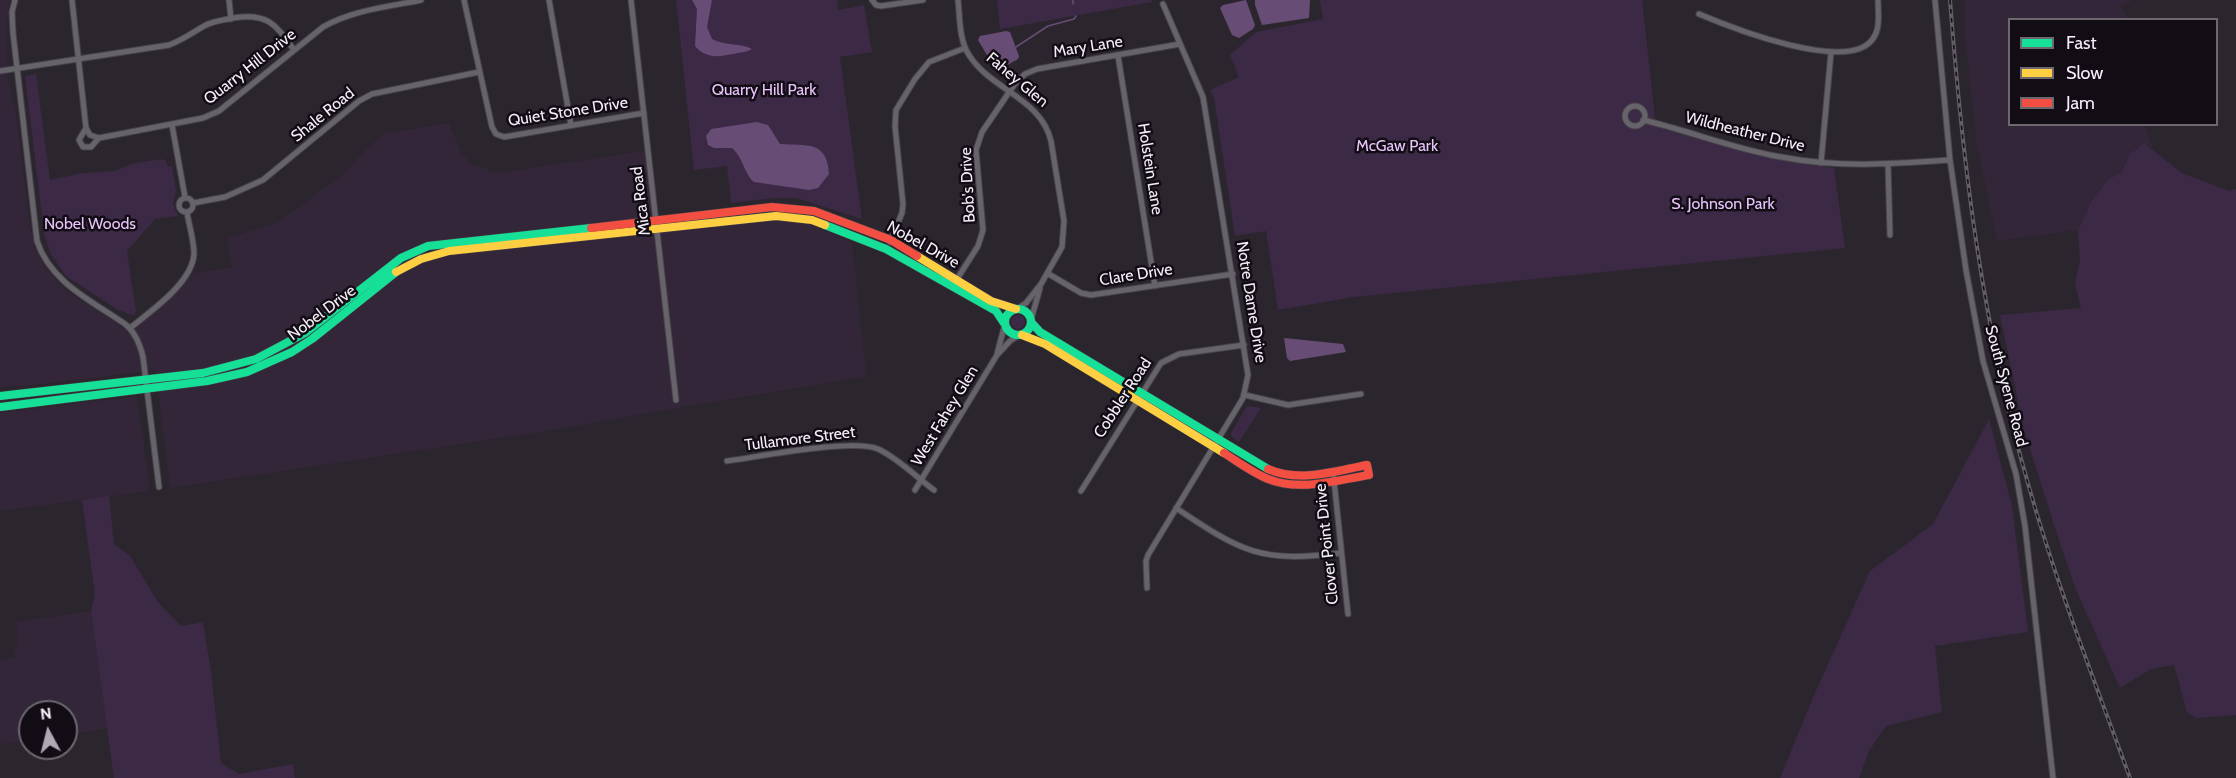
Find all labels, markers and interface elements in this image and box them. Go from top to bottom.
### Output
legend [2008,18,2218,126]
street label: Quarry Hill Drive [200,25,300,109]
street label: Mary Lane [1052,32,1124,62]
text: Fast [2066,32,2097,54]
street label: Fahey Glen [982,49,1052,111]
text: Slow [2066,62,2103,84]
park label: Quarry Hill Park [712,80,816,100]
street label: Shale Road [288,84,358,146]
text: Jam [2066,92,2095,114]
street label: Quiet Stone Drive [507,93,629,131]
street label: Wildheather Drive [1683,108,1807,156]
street label: Holstein Lane [1133,122,1167,216]
park label: McGaw Park [1356,136,1438,156]
street label: Bob's Drive [956,147,980,223]
street label: Mica Road [627,165,655,237]
park label: S. Johnson Park [1671,194,1775,214]
park label: Nobel Woods [44,214,136,234]
street label: Nobel Drive [883,217,963,273]
street label: Notre Dame Drive [1232,240,1270,364]
street label: Clare Drive [1098,260,1174,290]
street label: Nobel Drive [284,281,360,345]
street label: South Syene Road [1981,323,2031,449]
street label: Cobbler Road [1090,354,1156,442]
street label: West Fahey Glen [908,362,982,470]
street label: Tullamore Street [744,423,856,455]
street label: Clover Point Drive [1311,483,1343,605]
north arrow [18,700,78,760]
text: N [39,704,53,724]

